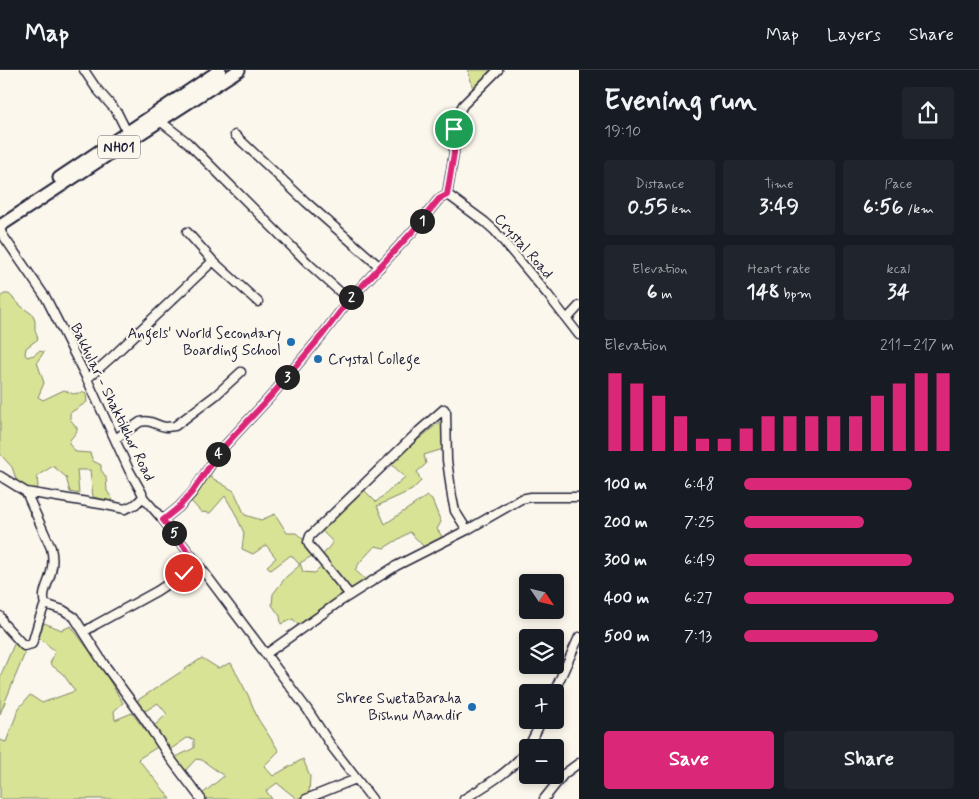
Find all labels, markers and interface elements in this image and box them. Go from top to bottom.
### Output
text: Map [25,19,69,50]
text: Map [766,23,799,47]
text: Layers [827,23,881,47]
text: Share [909,23,954,47]
text: Evening run [604,83,757,120]
button: share [902,87,954,139]
pin [433,108,475,150]
icon: arrive [440,115,468,143]
text: 19:10 [604,121,641,142]
road number: NH01 [98,136,140,158]
text: Distance [635,175,684,193]
text: Time [764,175,794,193]
text: Pace [884,175,912,193]
text: 0.55 [628,193,668,221]
text: 3:49 [759,193,799,221]
text: 6:56 [863,193,903,221]
text: km [668,200,692,218]
text: /km [903,200,934,218]
pin: 1 [410,208,434,234]
street label: Crystal Road [489,210,557,284]
text: 1 [419,212,426,230]
text: Elevation [632,260,687,278]
text: Heart rate [748,260,810,278]
text: kcal [887,260,910,278]
text: 6 [647,278,658,306]
text: 148 [746,278,780,306]
text: 34 [887,278,909,306]
pin: 2 [338,284,364,310]
text: m [658,285,673,303]
text: bpm [780,285,812,303]
text: 2 [348,288,355,306]
street label: Bakhular - Shaktikhor Road [65,320,159,485]
place label: Angels' World Secondary Boarding School [128,324,281,362]
text: Elevation [604,335,667,356]
text: 211–217 m [880,335,954,356]
marker: Angels' World Secondary Boarding School [285,336,297,348]
place label: Crystal College [328,350,420,371]
marker: Crystal College [312,353,324,365]
pin: 3 [274,364,300,390]
text: 3 [284,368,291,386]
pin: 4 [206,442,230,466]
text: 4 [214,445,223,463]
text: 100 m [604,474,647,495]
text: 6:48 [684,474,715,495]
text: 200 m [604,512,648,533]
text: 7:25 [684,512,714,533]
pin: 5 [162,520,186,546]
text: 5 [170,524,179,542]
text: 300 m [604,550,647,571]
text: 6:49 [684,550,715,571]
pin [163,552,205,594]
icon: check [170,559,198,587]
north arrow [519,574,564,619]
map controls [519,574,564,784]
text: 400 m [604,588,649,609]
text: 6:27 [684,588,712,609]
text: 500 m [604,626,649,647]
text: 7:13 [684,626,712,647]
button: layers [519,629,564,674]
button: + [519,684,564,729]
place label: Shree SwetaBaraha Bishnu Mandir [336,689,463,726]
marker: Shree SwetaBaraha Bishnu Mandir [466,701,478,713]
button: Save [604,731,774,789]
button: Share [784,731,954,789]
button: − [519,739,564,784]

